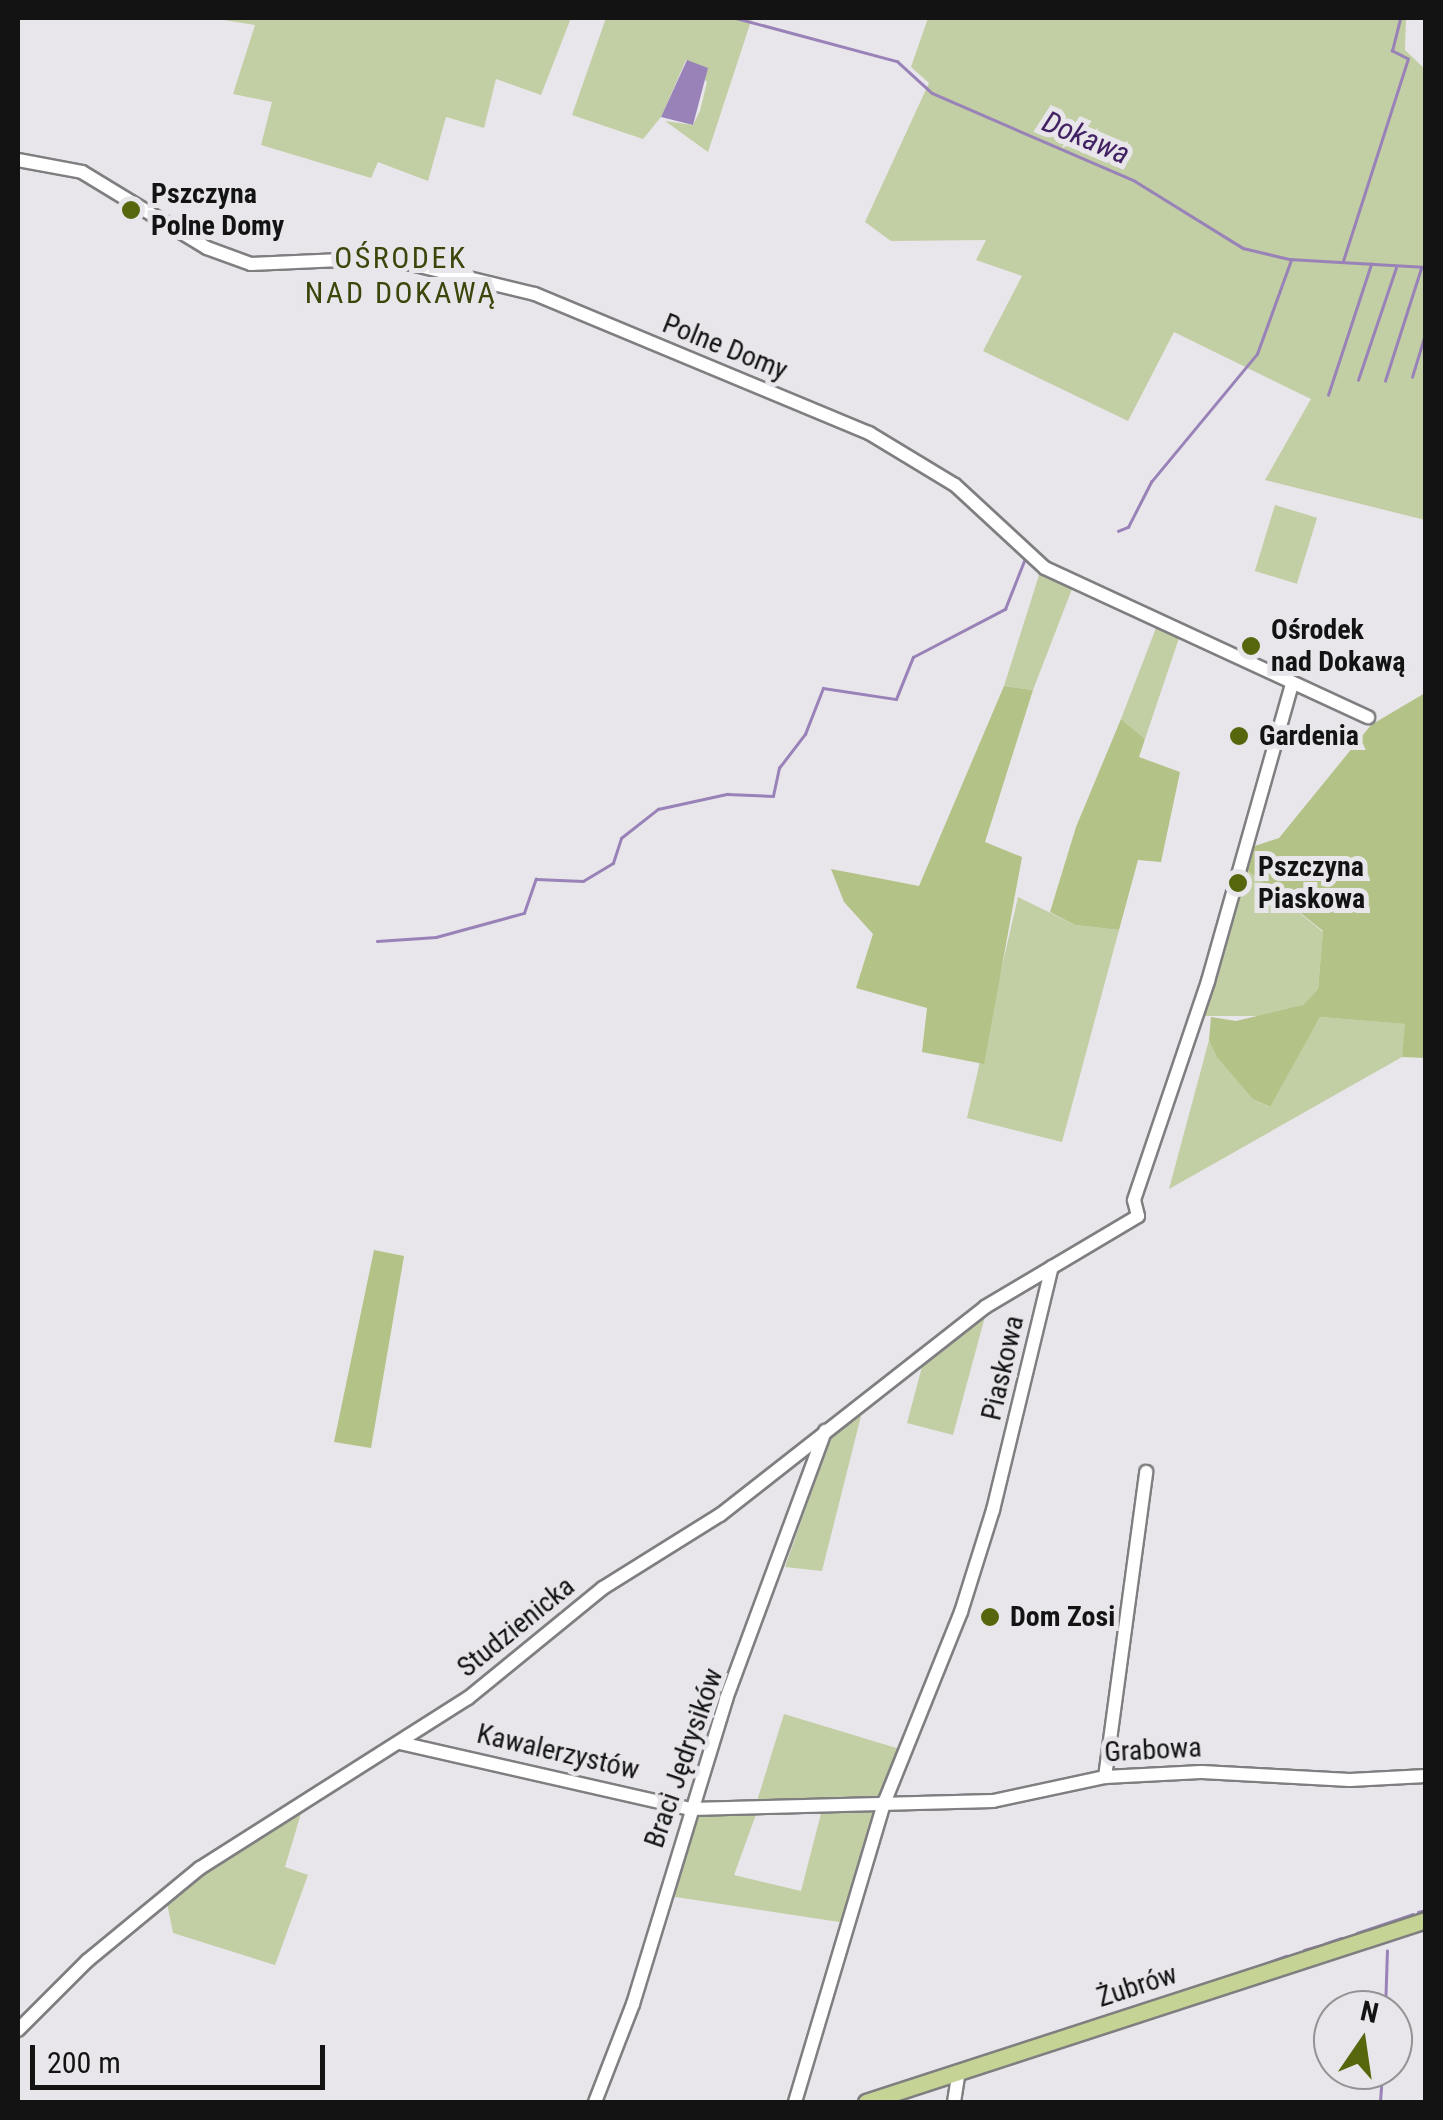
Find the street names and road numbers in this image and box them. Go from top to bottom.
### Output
street label: Polne Domy [658,307,792,387]
street label: Piaskowa [975,1312,1031,1424]
street label: Studzienicka [451,1570,581,1684]
street label: Braci Jędrysików [638,1664,730,1852]
street label: Kawalerzystów [474,1717,642,1787]
street label: Grabowa [1103,1731,1203,1769]
street label: Żubrów [1093,1957,1181,2015]

